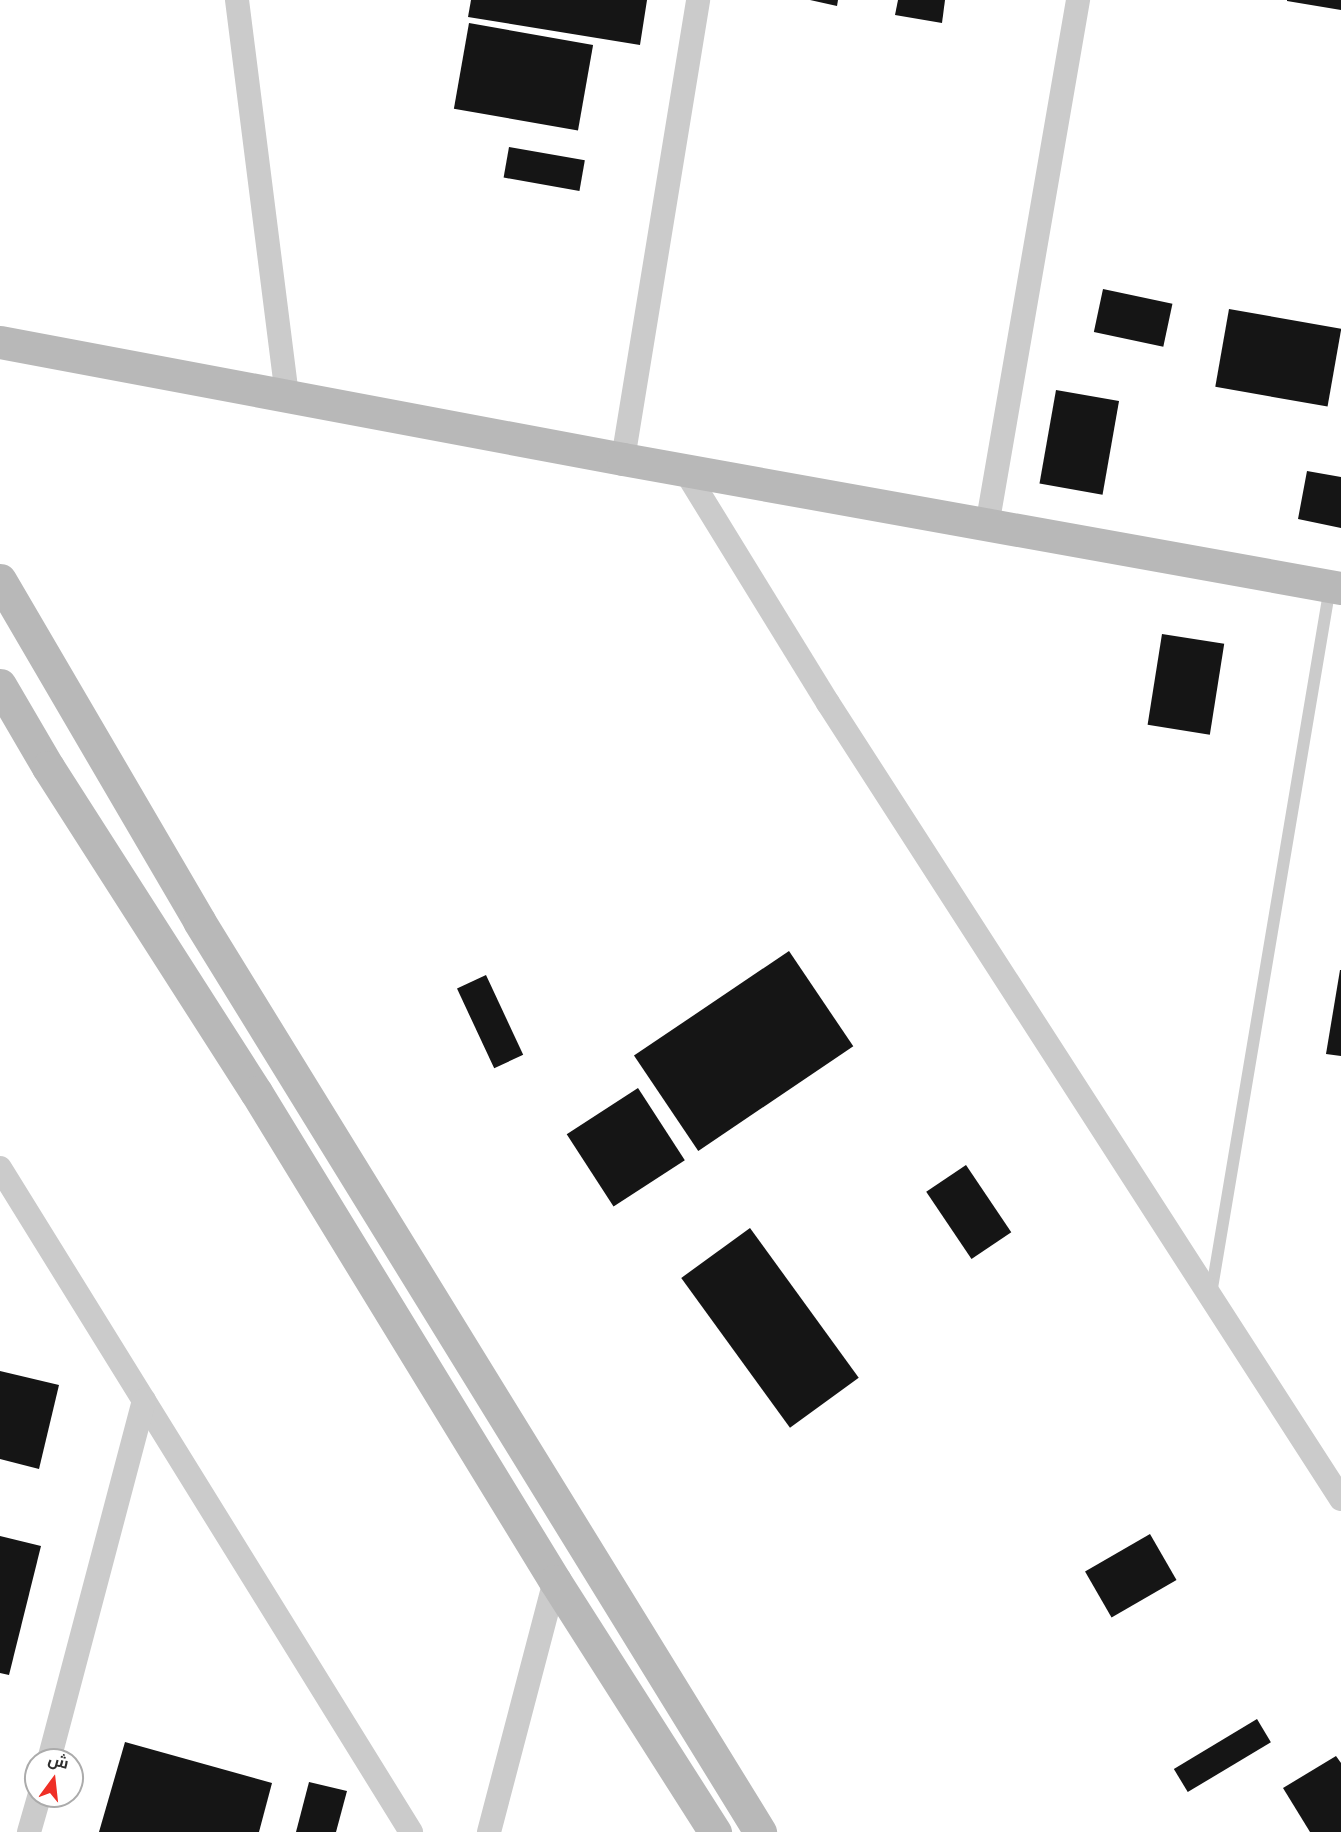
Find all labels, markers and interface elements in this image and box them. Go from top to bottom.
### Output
north arrow [24,1748,84,1808]
text: ش [46,1750,71,1775]

